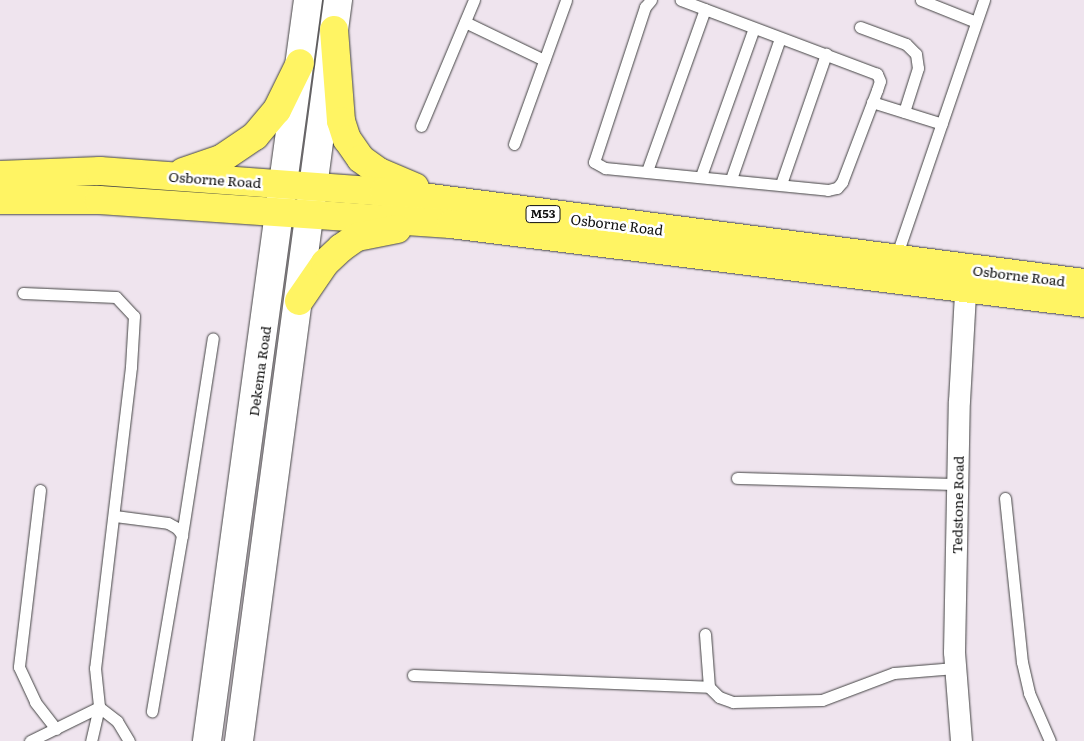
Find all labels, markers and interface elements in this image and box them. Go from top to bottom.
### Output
street label: Osborne Road [168,167,262,191]
road number: M53 [526,204,560,223]
street label: Osborne Road [570,210,664,238]
street label: Osborne Road [972,261,1066,289]
street label: Dekema Road [244,325,274,417]
street label: Tedstone Road [948,456,966,554]

